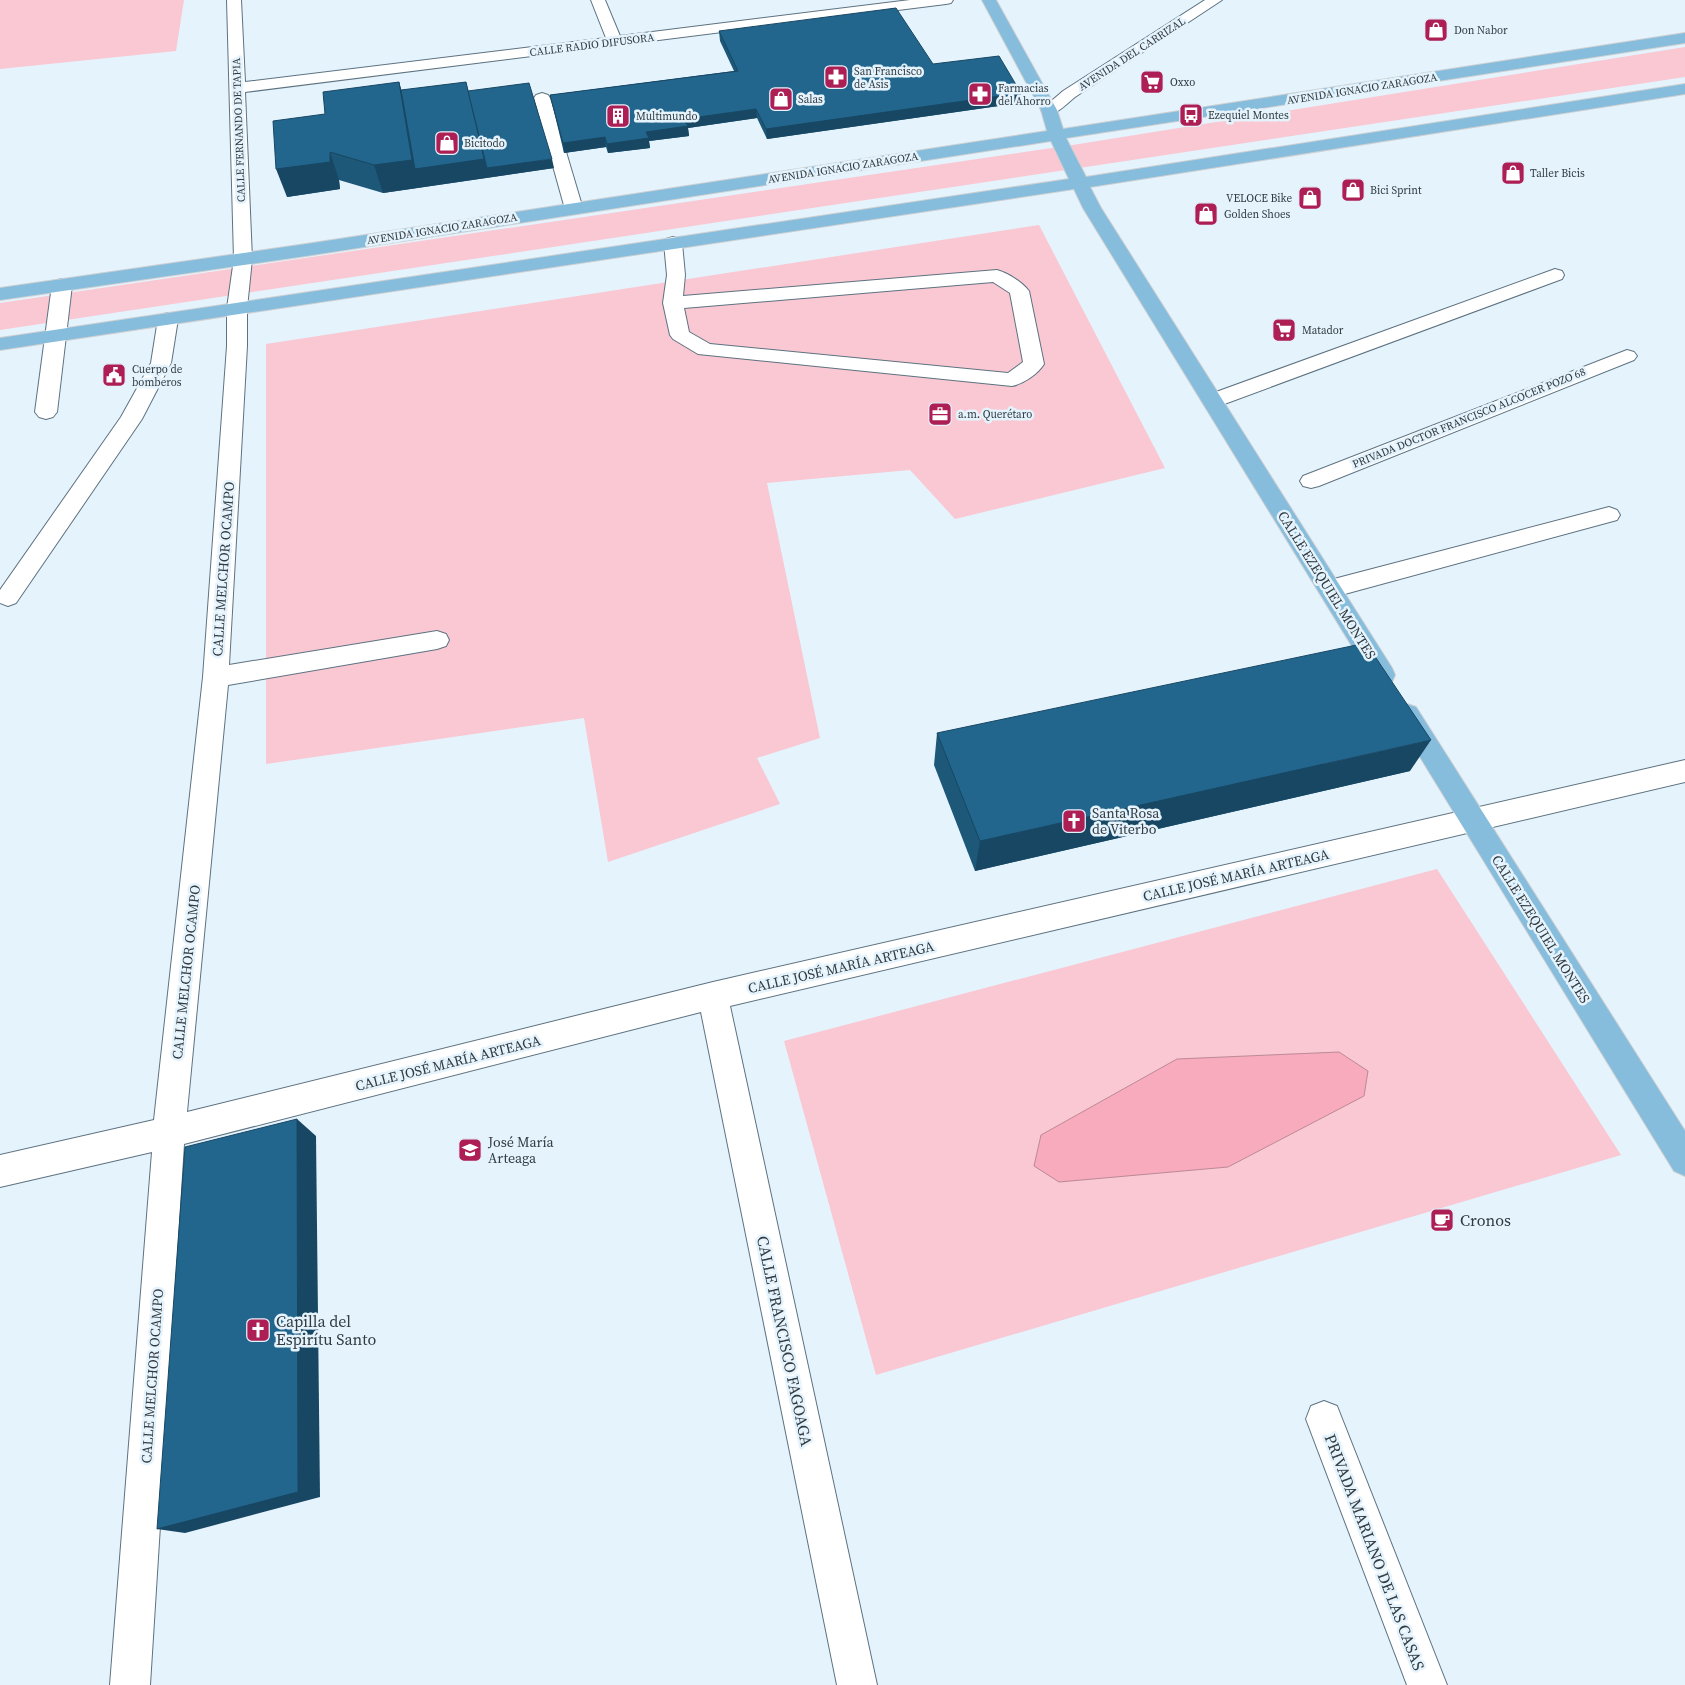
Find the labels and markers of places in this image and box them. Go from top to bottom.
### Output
shop icon: Don Nabor [1423,17,1449,43]
place label: Don Nabor [1454,23,1508,38]
pharmacy icon: San Francisco de Asis [823,64,849,90]
place label: San Francisco de Asis [854,64,922,92]
supermarket icon: Oxxo [1139,69,1165,95]
place label: Oxxo [1170,75,1195,90]
pharmacy icon: Farmacias del Ahorro [967,81,993,107]
place label: Farmacias del Ahorro [998,81,1051,109]
shop icon: Salas [768,86,794,112]
place label: Salas [798,92,823,107]
bus stop icon: Ezequiel Montes [1178,102,1204,128]
building icon: Multimundo [605,103,631,129]
place label: Ezequiel Montes [1208,108,1289,123]
place label: Multimundo [636,109,697,124]
shop icon: Bicitodo [434,130,460,156]
place label: Bicitodo [464,136,505,151]
shop icon: Taller Bicis [1500,160,1526,186]
place label: Taller Bicis [1530,166,1585,181]
shop icon: Bici Sprint [1340,177,1366,203]
place label: Bici Sprint [1370,183,1422,198]
shop icon: VELOCE Bike [1297,185,1323,211]
place label: VELOCE Bike [1226,191,1292,206]
shop icon: Golden Shoes [1193,201,1219,227]
place label: Golden Shoes [1224,207,1291,222]
supermarket icon: Matador [1271,317,1297,343]
place label: Matador [1302,323,1344,338]
public building icon: Cuerpo de bomberos [101,362,127,388]
place label: Cuerpo de bomberos [132,362,183,390]
office icon: a.m. Querétaro [927,401,953,427]
place label: a.m. Querétaro [958,407,1032,422]
place label: Santa Rosa de Viterbo [1092,803,1160,839]
church icon: Santa Rosa de Viterbo [1061,808,1087,834]
place label: José María Arteaga [487,1132,555,1168]
school or university icon: José María Arteaga [457,1137,483,1163]
cafe icon: Cronos [1429,1207,1455,1233]
place label: Cronos [1460,1209,1511,1231]
place label: Capilla del Espirítu Santo [276,1310,376,1350]
church icon: Capilla del Espirítu Santo [245,1317,271,1343]

